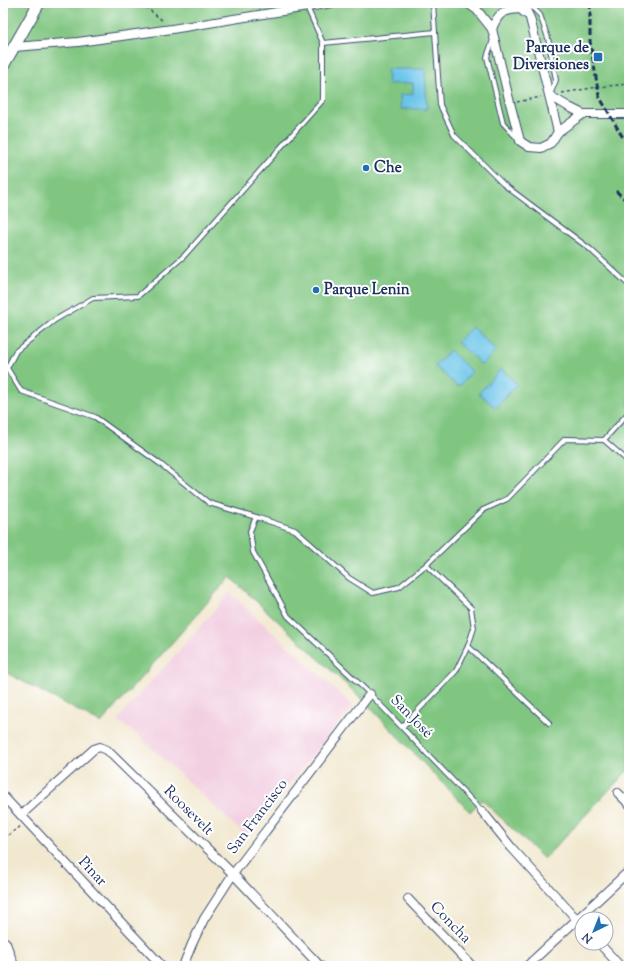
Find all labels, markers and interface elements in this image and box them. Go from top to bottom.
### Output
place label: Parque de Diversiones [513,38,589,76]
marker: Parque de Diversiones [592,51,604,63]
place label: Che [374,158,402,179]
marker: Che [361,163,371,173]
place label: Parque Lenin [324,280,410,301]
marker: Parque Lenin [311,285,321,295]
street label: San José [385,691,437,743]
street label: San Francisco [223,775,293,859]
street label: Roosevelt [158,781,218,841]
street label: Pinar [73,853,111,892]
street label: Concha [425,897,475,949]
north arrow [574,911,614,951]
text: N [579,929,597,947]

